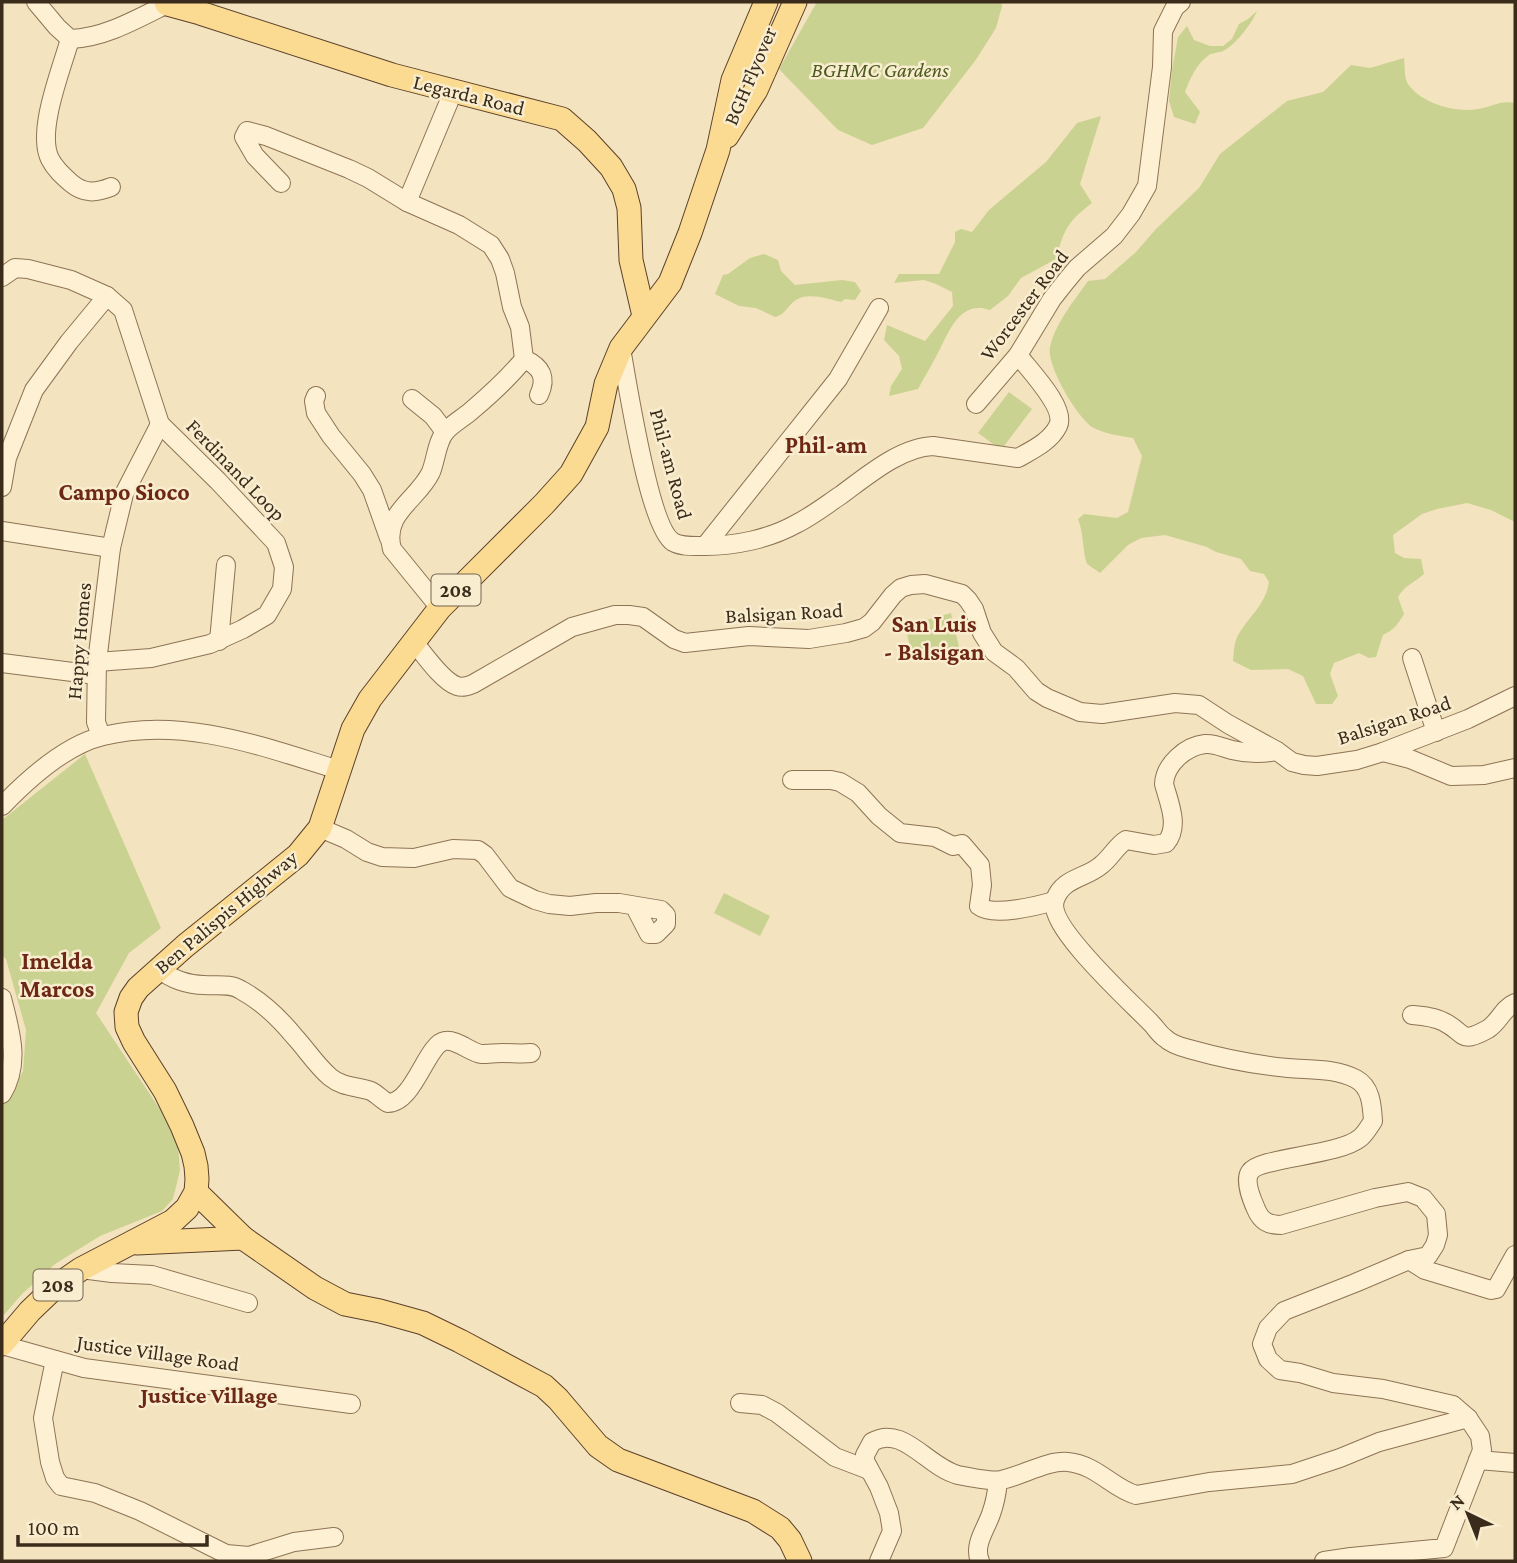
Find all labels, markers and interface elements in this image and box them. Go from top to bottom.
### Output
street label: BGH Flyover [719,23,782,129]
park label: BGHMC Gardens [811,58,949,82]
street label: Legarda Road [411,70,527,120]
street label: Worcester Road [975,245,1073,365]
street label: Phil-am Road [645,406,697,522]
street label: Ferdinand Loop [181,414,291,526]
district label: Phil-am [785,431,868,458]
district label: Campo Sioco [58,478,190,505]
road number: 208 [432,575,480,606]
street label: Happy Homes [62,581,96,701]
street label: Balsigan Road [724,598,844,628]
district label: San Luis - Balsigan [884,610,985,665]
street label: Balsigan Road [1334,690,1454,750]
street label: Ben Palispis Highway [150,845,303,979]
district label: Imelda Marcos [20,947,94,1002]
road number: 208 [34,1270,82,1301]
street label: Justice Village Road [73,1329,241,1376]
district label: Justice Village [138,1382,278,1408]
north arrow [1433,1479,1503,1549]
text: N [1445,1490,1469,1514]
scale bar [18,1504,206,1548]
text: 100 m [28,1516,80,1540]

